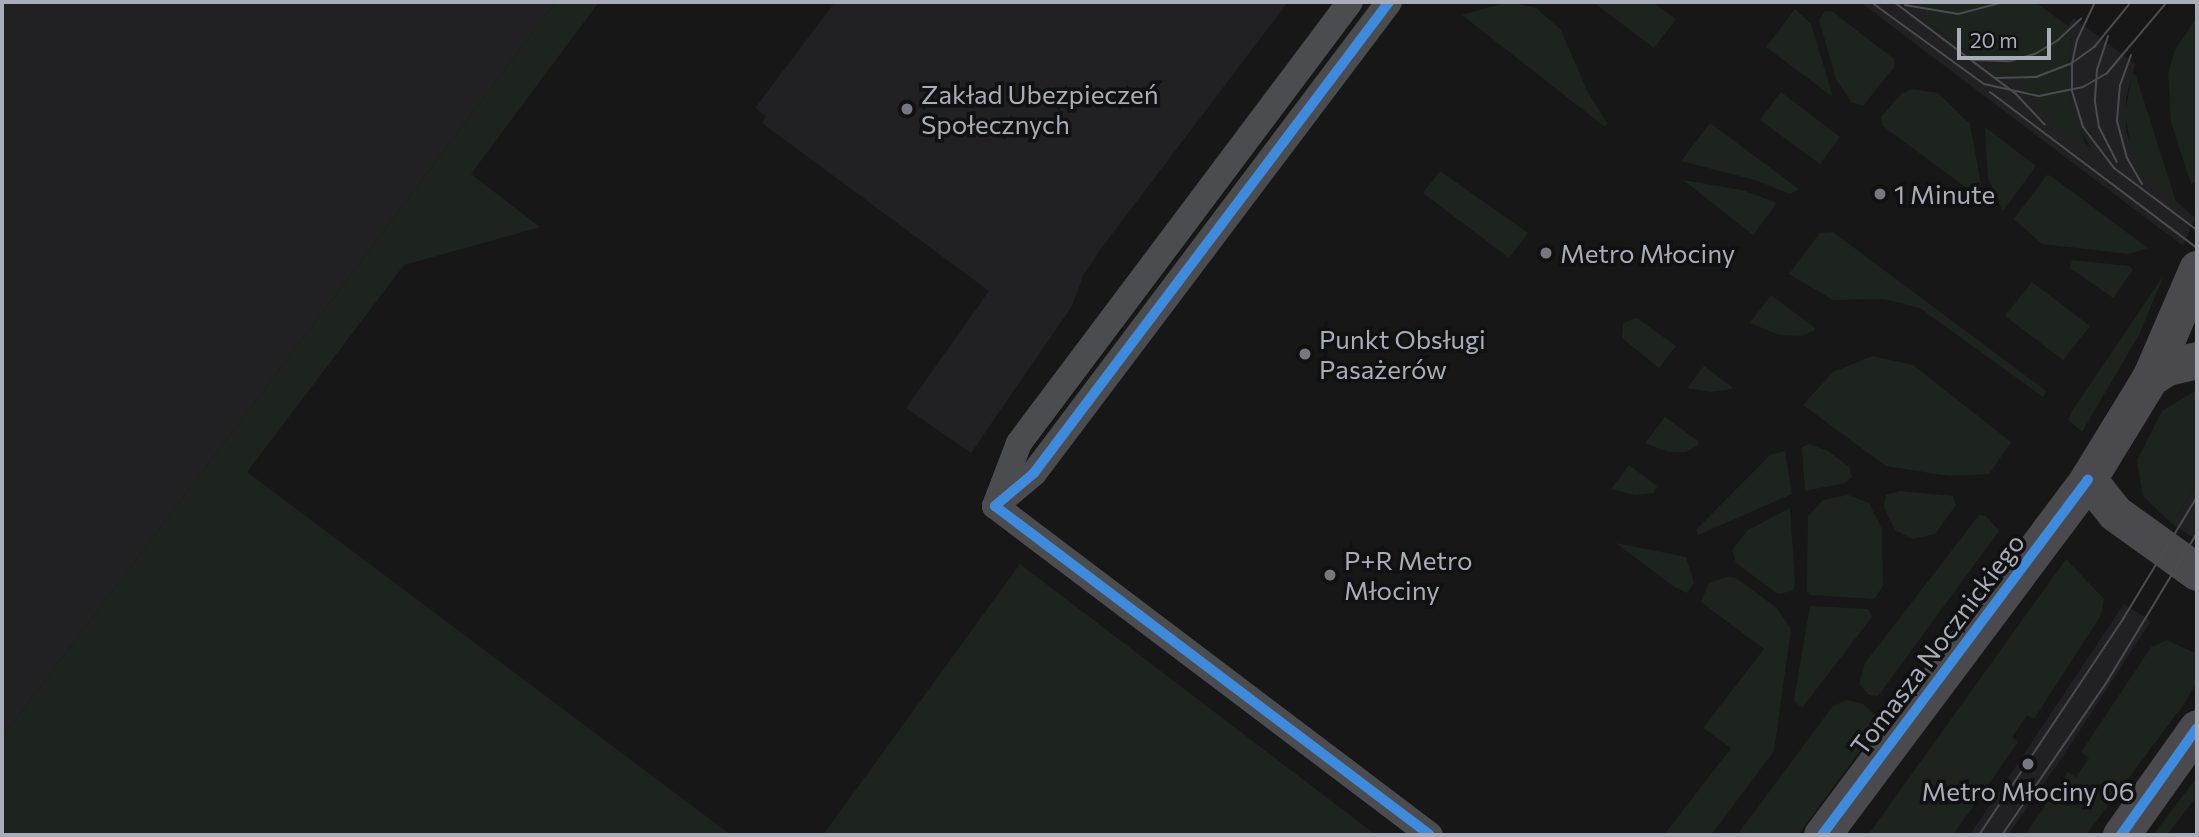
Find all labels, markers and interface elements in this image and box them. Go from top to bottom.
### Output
scale bar [1961,14,2056,58]
text: 20 m [1970,27,2018,52]
place label: Zakład Ubezpieczeń Społecznych [921,78,1159,140]
marker: Zakład Ubezpieczeń Społecznych [899,101,915,117]
place label: 1 Minute [1894,178,1995,210]
marker: 1 Minute [1872,186,1888,202]
place label: Metro Młociny [1560,237,1735,269]
marker: Metro Młociny [1538,245,1554,261]
place label: Punkt Obsługi Pasażerów [1319,323,1486,384]
marker: Punkt Obsługi Pasażerów [1297,346,1313,362]
street label: Tomasza Nocznickiego [1844,527,2030,761]
place label: P+R Metro Młociny [1344,544,1472,606]
marker: P+R Metro Młociny [1322,567,1338,583]
marker: Metro Młociny 06 [2020,756,2036,772]
place label: Metro Młociny 06 [1922,775,2134,807]

